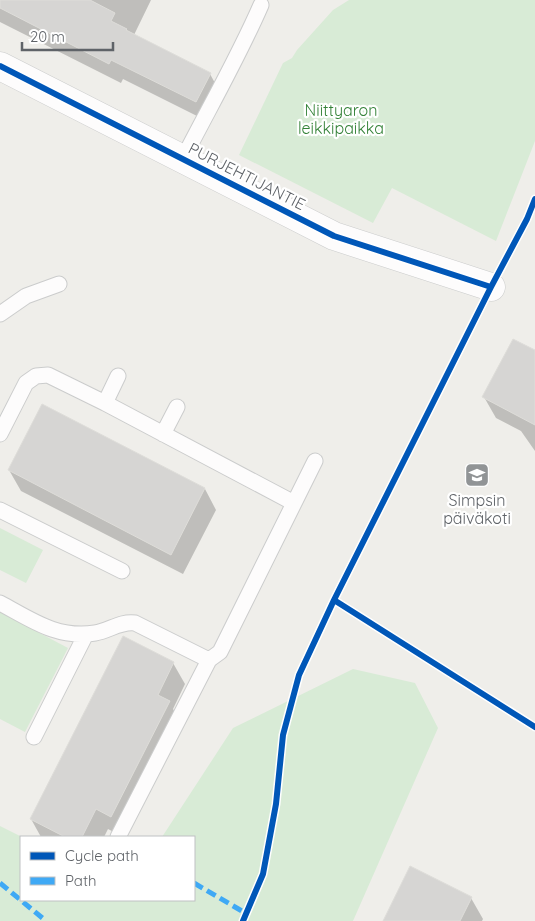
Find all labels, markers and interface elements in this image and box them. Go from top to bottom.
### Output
scale bar [22,20,114,52]
text: 20 m [30,27,65,46]
park label: Niittyaron leikkipaikka [298,100,384,138]
street label: PURJEHTIJANTIE [185,138,309,214]
school or university icon: Simpsin päiväkoti [464,462,490,488]
place label: Simpsin päiväkoti [443,490,511,528]
legend [20,836,195,901]
text: Cycle path [65,846,139,865]
text: Path [65,871,97,890]

